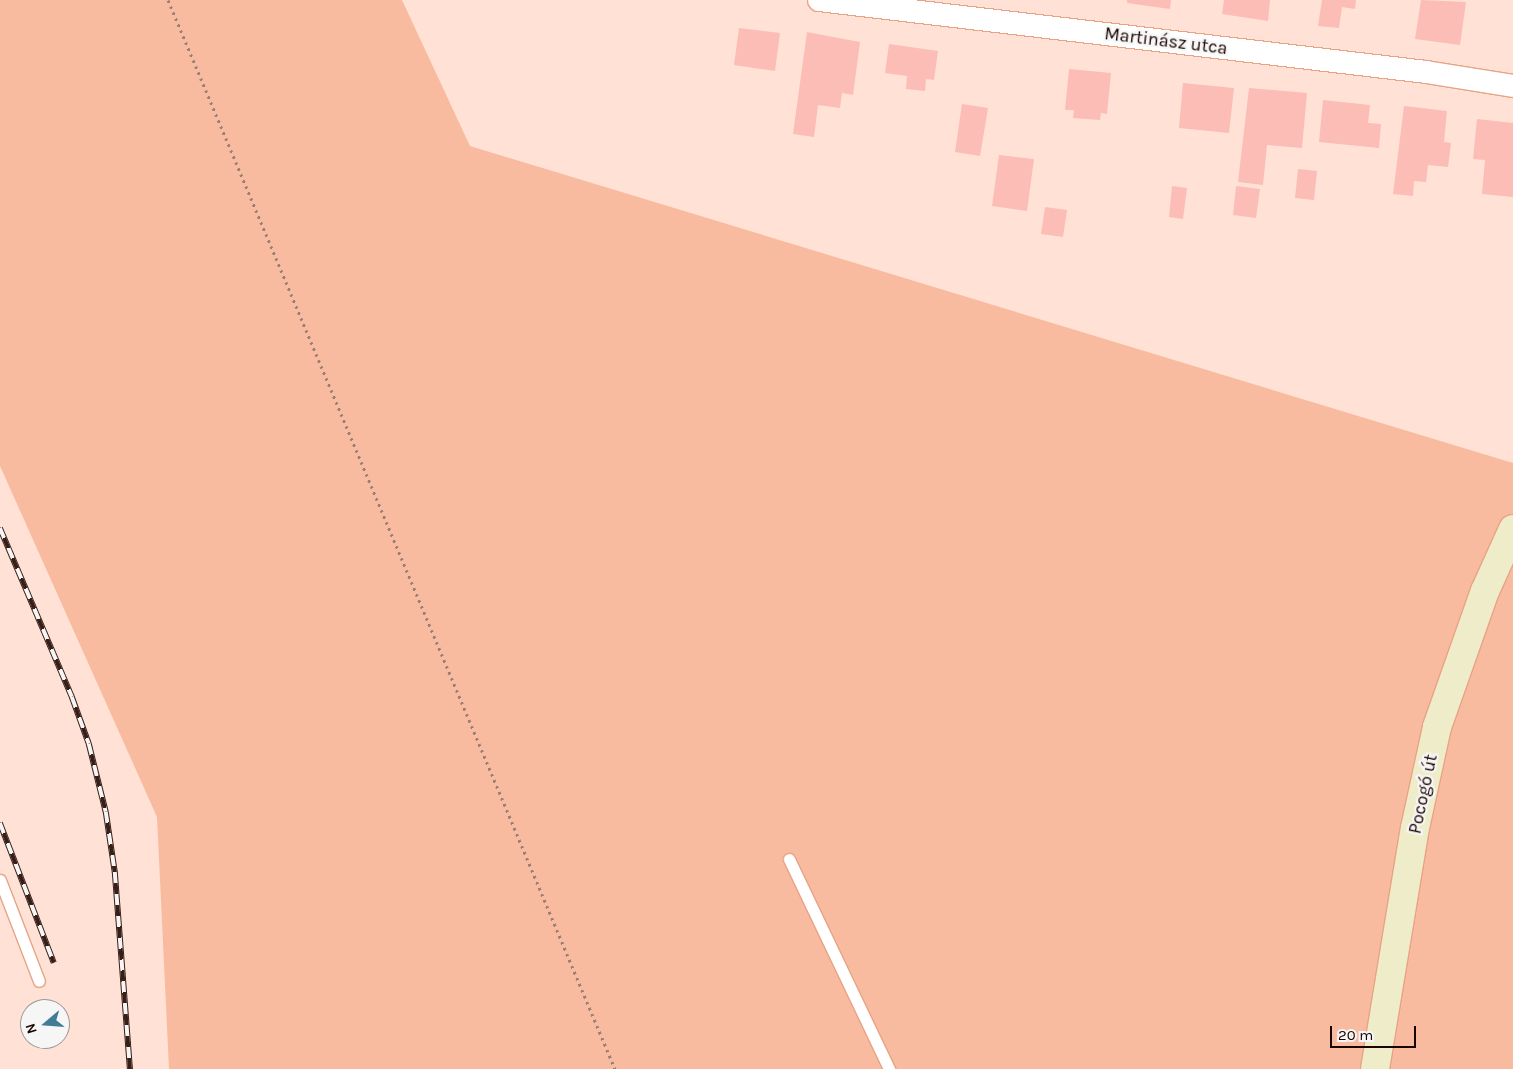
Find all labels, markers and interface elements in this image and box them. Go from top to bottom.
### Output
street label: Martinász utca [1103,23,1229,59]
street label: Pocogó út [1404,752,1442,836]
north arrow [20,999,70,1049]
scale bar [1333,1016,1419,1048]
text: N [22,1021,41,1036]
text: 20 m [1338,1026,1373,1044]

